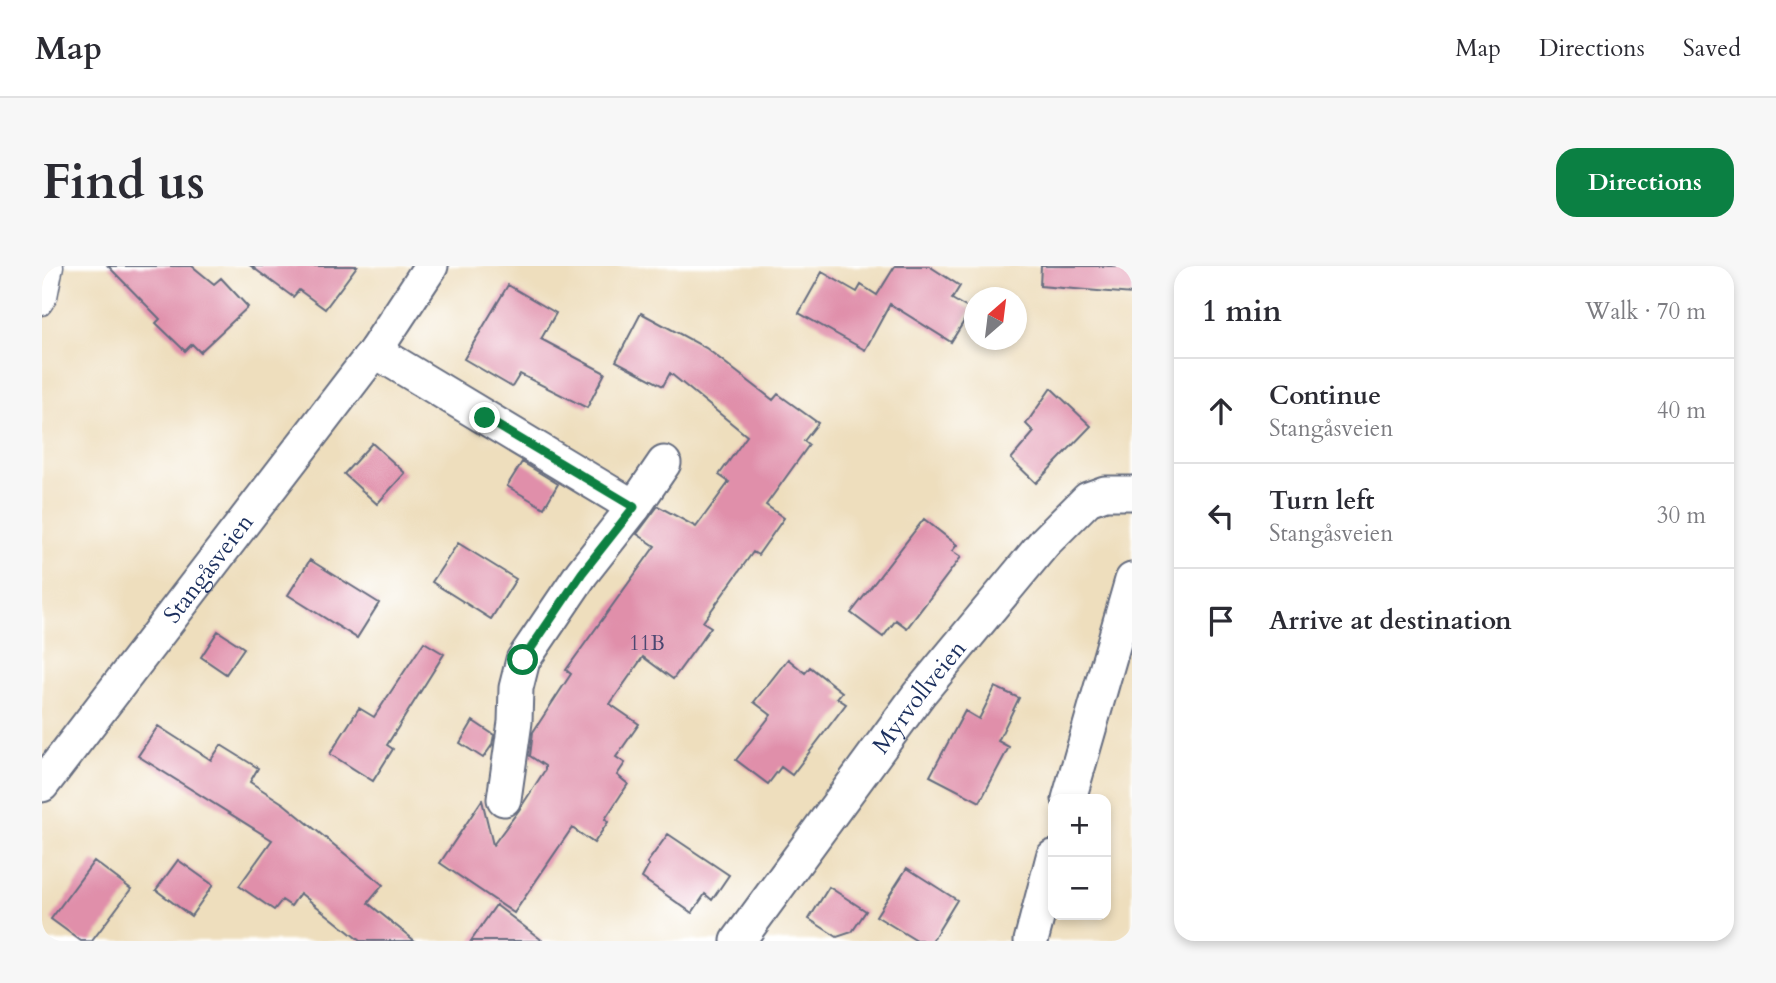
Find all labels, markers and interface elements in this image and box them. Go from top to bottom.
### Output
text: Map [35,26,102,71]
text: Map [1455,32,1501,65]
text: Directions [1539,32,1645,65]
text: Saved [1683,32,1741,65]
button: Directions [1556,148,1734,217]
text: Find us [42,149,205,216]
north arrow [964,287,1027,350]
text: 1 min [1202,291,1282,332]
text: Walk · 70 m [1585,296,1706,327]
text: Continue [1269,378,1381,413]
icon: ahead [1202,392,1240,430]
text: 40 m [1657,395,1706,426]
route end [469,402,500,433]
text: Stangåsveien [1269,413,1393,444]
text: Turn left [1269,483,1374,518]
icon: left [1202,497,1240,535]
text: 30 m [1657,500,1706,531]
street label: Stangåsveien [156,507,261,630]
text: Stangåsveien [1269,518,1393,549]
icon: arrive [1202,602,1240,640]
text: Arrive at destination [1269,603,1512,638]
house number: 11B [629,629,665,658]
street label: Myrvollveien [865,633,974,761]
route start [507,644,538,675]
map controls [1048,794,1111,920]
button: + [1048,794,1111,857]
button: − [1048,857,1111,920]

